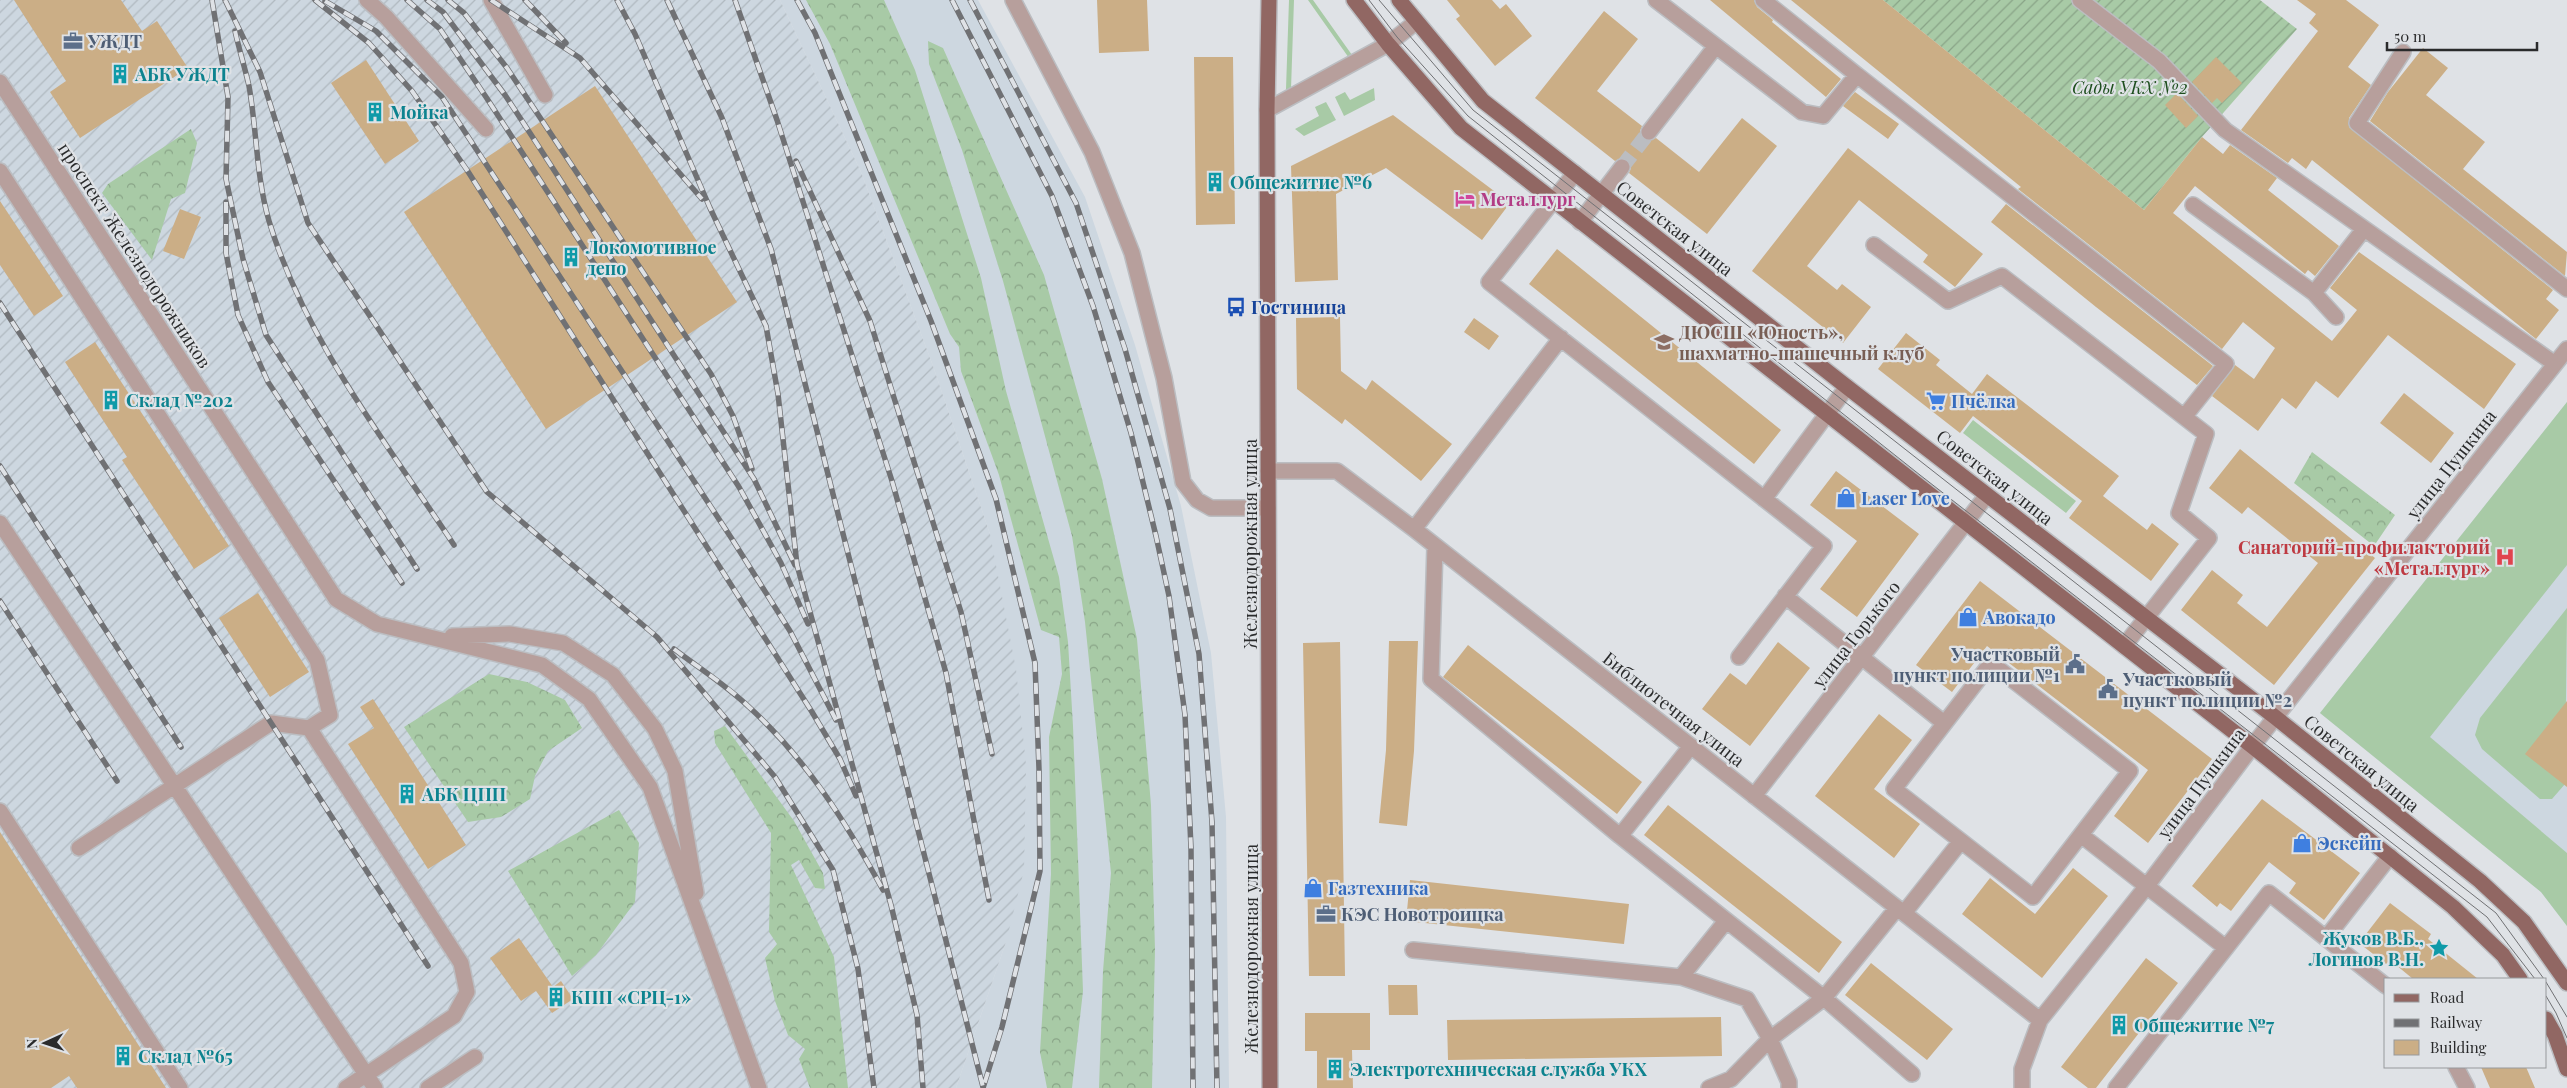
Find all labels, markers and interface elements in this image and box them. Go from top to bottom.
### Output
scale bar [2387,20,2537,52]
text: 50 m [2394,26,2427,46]
place label: УЖДТ [87,29,142,53]
office icon: УЖДТ [62,30,84,52]
place label: АБК УЖДТ [134,62,230,86]
building icon: АБК УЖДТ [109,63,131,85]
park label: Сады УКХ №2 [2072,75,2188,99]
place label: Мойка [390,100,449,124]
building icon: Мойка [364,101,386,123]
street label: проспект Железнодорожников [53,138,217,373]
place label: Общежитие №6 [1230,170,1372,194]
building icon: Общежитие №6 [1204,171,1226,193]
street label: Советская улица [1612,175,1738,281]
place label: Металлург [1480,187,1576,211]
hotel icon: Металлург [1454,188,1476,210]
place label: Локомотивное депо [585,235,717,280]
building icon: Локомотивное депо [560,246,582,268]
place label: Гостиница [1251,295,1347,319]
bus stop icon: Гостиница [1225,296,1247,318]
place label: ДЮСШ «Юность», шахматно-шашечный клуб [1679,320,1924,365]
school or university icon: ДЮСШ «Юность», шахматно-шашечный клуб [1653,331,1675,353]
place label: Склад №202 [126,388,233,412]
building icon: Склад №202 [100,389,122,411]
place label: Пчёлка [1951,389,2017,413]
supermarket icon: Пчёлка [1925,390,1947,412]
street label: улица Пушкина [2400,404,2501,524]
street label: Советская улица [1932,424,2058,530]
street label: Железнодорожная улица [1238,439,1262,649]
place label: Laser Love [1861,486,1950,510]
shop icon: Laser Love [1835,487,1857,509]
place label: Санаторий-профилакторий «Металлург» [2238,535,2490,580]
hospital icon: Санаторий-профилакторий «Металлург» [2494,546,2516,568]
street label: улица Горького [1806,575,1905,693]
place label: Авокадо [1982,605,2056,629]
shop icon: Авокадо [1957,606,1979,628]
place label: Участковый пункт полиции №1 [1893,642,2060,687]
street label: Библиотечная улица [1598,646,1750,772]
public building icon: Участковый пункт полиции №1 [2064,653,2086,675]
place label: Участковый пункт полиции №2 [2122,667,2292,712]
public building icon: Участковый пункт полиции №2 [2097,678,2119,700]
street label: Советская улица [2299,709,2425,817]
street label: улица Пушкина [2151,723,2250,844]
place label: АБК ЦПП [421,782,506,806]
building icon: АБК ЦПП [396,783,418,805]
place label: Эскейп [2317,831,2382,855]
shop icon: Эскейп [2291,832,2313,854]
street label: Железнодорожная улица [1239,844,1263,1054]
place label: Газтехника [1328,876,1429,900]
shop icon: Газтехника [1302,877,1324,899]
place label: КЭС Новотроицка [1341,902,1504,926]
office icon: КЭС Новотроицка [1315,903,1337,925]
place label: Жуков В.Б., Логинов В.Н. [2308,926,2424,971]
place icon: Жуков В.Б., Логинов В.Н. [2428,937,2450,959]
legend [2384,978,2547,1068]
place label: КПП «СРЦ-1» [571,985,691,1009]
building icon: КПП «СРЦ-1» [545,986,567,1008]
text: Road [2430,987,2464,1007]
text: Railway [2430,1012,2483,1032]
place label: Общежитие №7 [2134,1013,2275,1037]
building icon: Общежитие №7 [2108,1014,2130,1036]
north arrow [20,1018,70,1068]
text: Building [2430,1037,2487,1057]
text: N [22,1038,41,1049]
place label: Склад №65 [138,1044,233,1068]
building icon: Склад №65 [112,1045,134,1067]
place label: Электротехническая служба УКХ [1350,1057,1647,1081]
building icon: Электротехническая служба УКХ [1324,1058,1346,1080]

